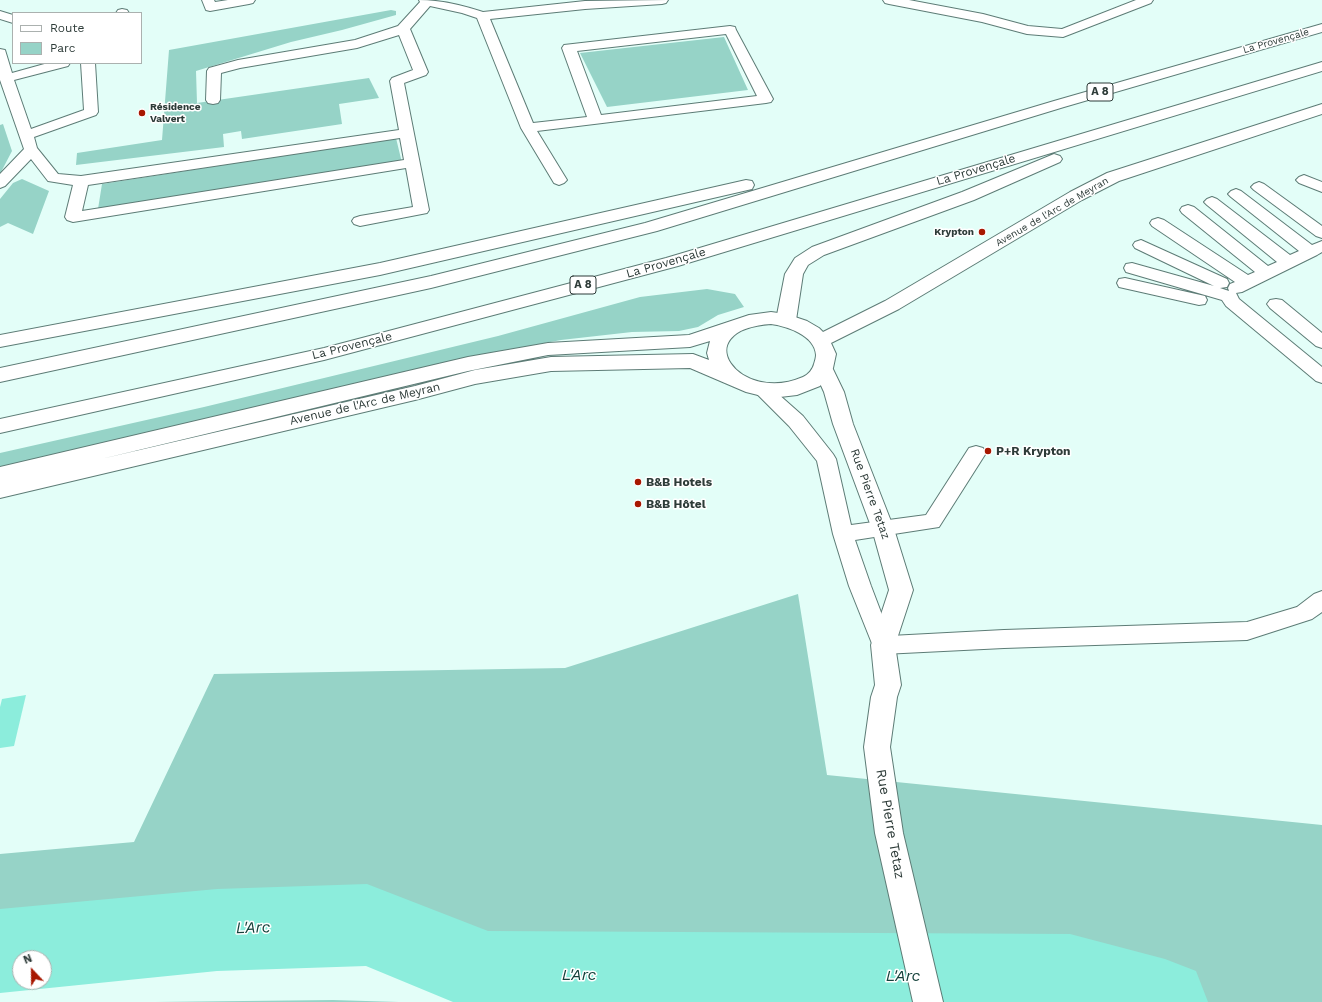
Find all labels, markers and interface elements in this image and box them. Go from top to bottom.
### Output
legend [12,12,142,64]
text: Route [50,21,84,35]
street label: La Provençale [1242,26,1310,56]
text: Parc [50,41,76,55]
road number: A 8 [1087,83,1113,101]
place label: Résidence Valvert [150,101,201,124]
marker: Résidence Valvert [137,108,147,118]
street label: La Provençale [935,151,1017,189]
street label: Avenue de l'Arc de Meyran [993,175,1111,249]
place label: Krypton [934,226,974,238]
marker: Krypton [977,227,987,237]
street label: La Provençale [625,245,707,281]
road number: A 8 [570,276,596,294]
street label: La Provençale [310,329,394,363]
street label: Avenue de l'Arc de Meyran [288,380,442,428]
place label: P+R Krypton [996,444,1071,458]
marker: P+R Krypton [983,446,993,456]
street label: Rue Pierre Tetaz [847,447,893,541]
place label: B&B Hotels [646,475,712,489]
marker: B&B Hotels [633,477,643,487]
place label: B&B Hôtel [646,497,706,511]
marker: B&B Hôtel [633,499,643,509]
street label: Rue Pierre Tetaz [872,768,908,880]
water label: L'Arc [235,918,271,938]
north arrow [12,950,52,990]
text: N [21,952,34,967]
water label: L'Arc [562,965,596,985]
water label: L'Arc [886,966,920,986]

